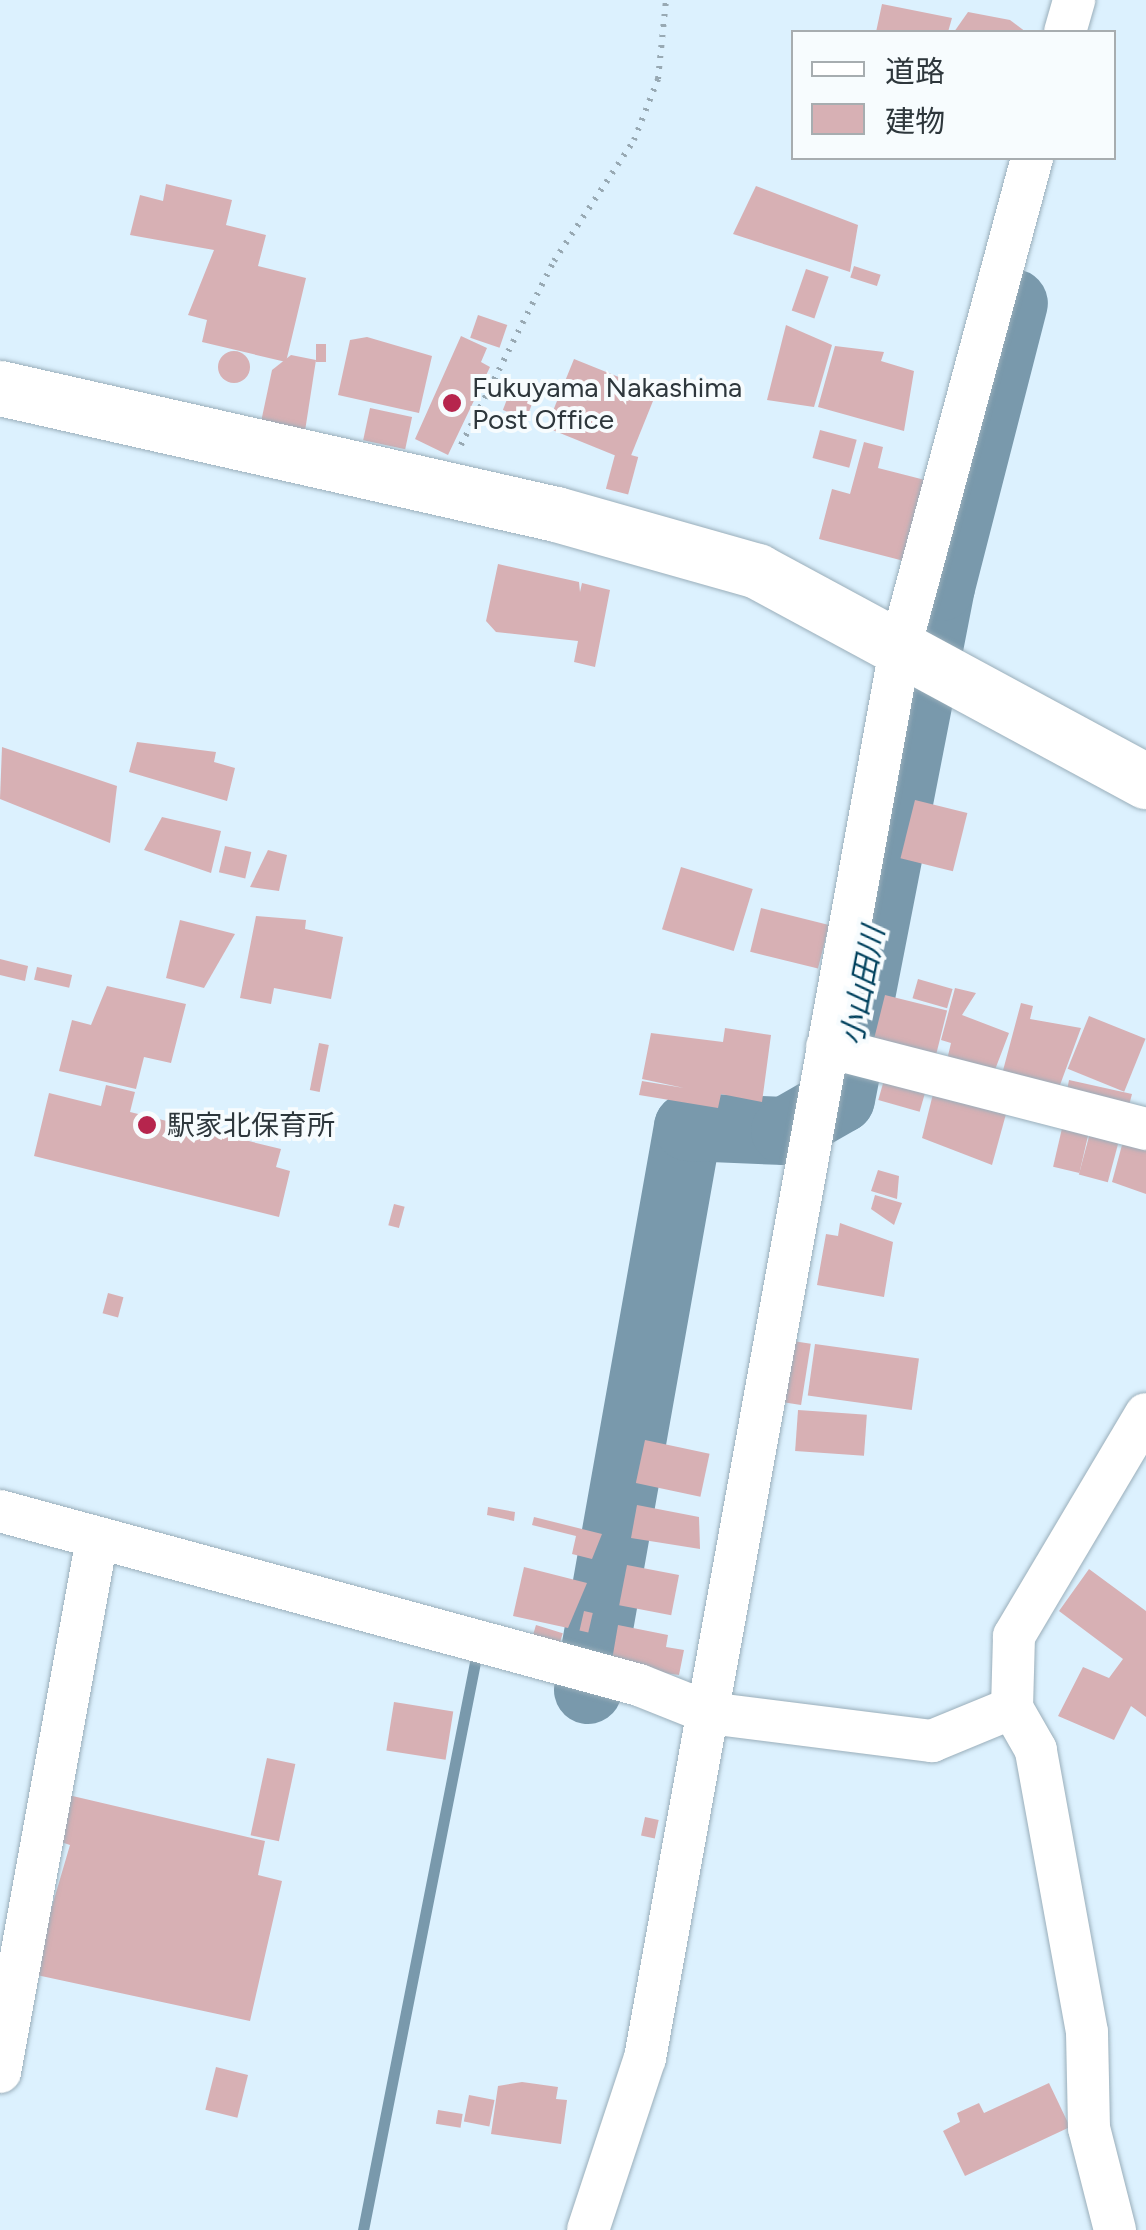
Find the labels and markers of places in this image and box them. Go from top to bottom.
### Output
place label: Fukuyama Nakashima Post Office [472,370,742,436]
marker: Fukuyama Nakashima Post Office [441,392,463,414]
place label: 駅家北保育所 [167,1108,335,1142]
marker: 駅家北保育所 [136,1114,158,1136]

